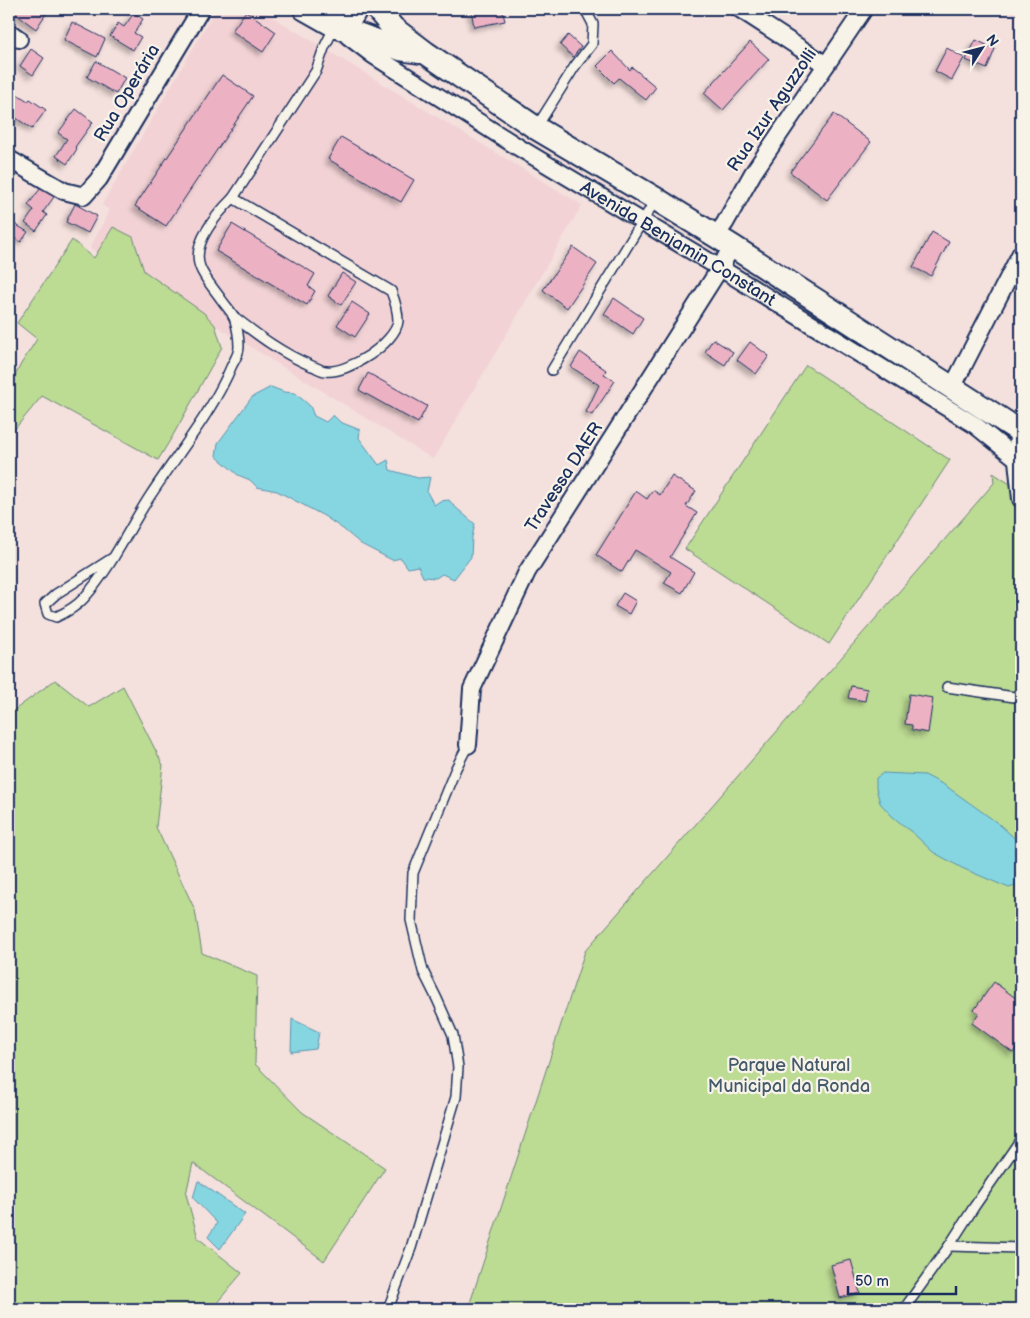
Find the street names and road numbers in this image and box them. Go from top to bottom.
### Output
street label: Rua Operária [90,40,164,146]
street label: Rua Izur Aguzzolli [723,44,821,176]
street label: Avenida Benjamin Constant [577,176,780,311]
street label: Travessa DAER [521,418,607,536]

